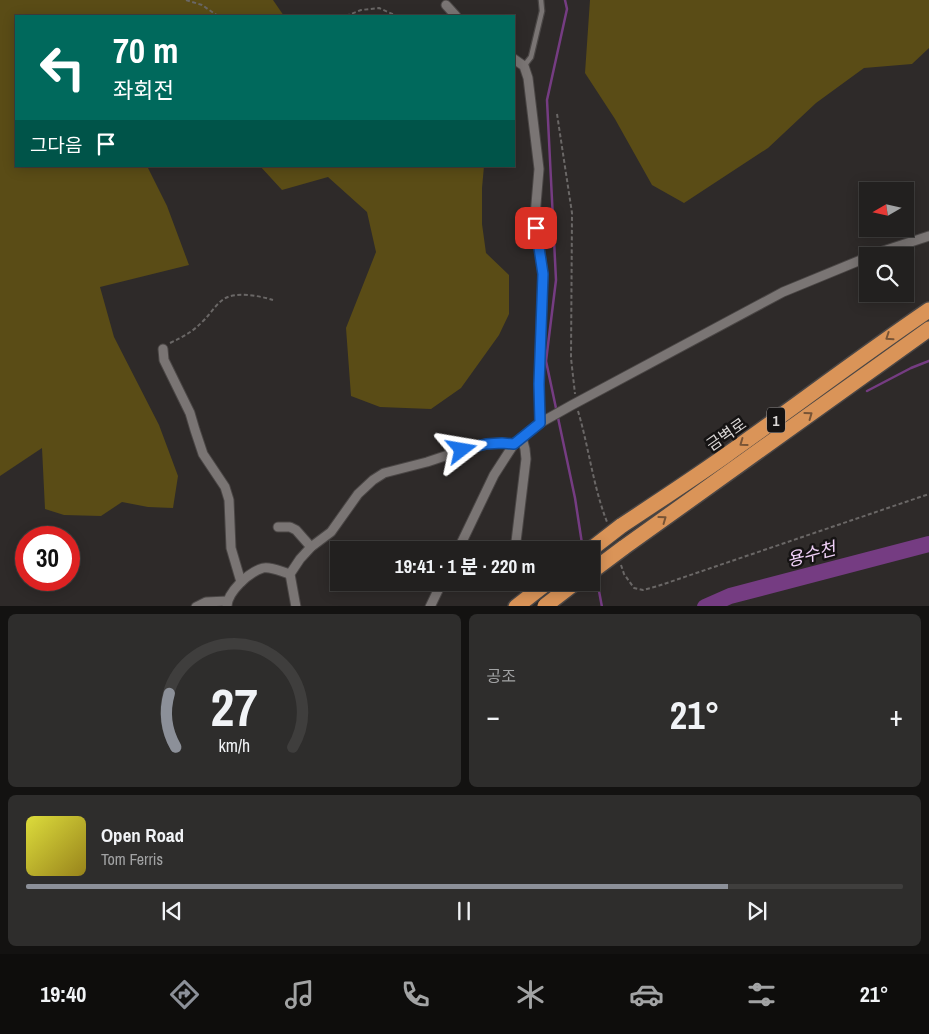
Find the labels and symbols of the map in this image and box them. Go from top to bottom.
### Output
north arrow [859,182,914,238]
pin [515,207,557,249]
one-way arrow [885,331,895,340]
road number: 1 [767,408,785,432]
street label: 금벽로 [702,412,751,456]
one-way arrow [803,412,812,420]
position arrow [435,423,487,475]
one-way arrow [739,437,749,446]
one-way arrow [657,517,666,525]
speed limit sign: 30 [15,526,80,591]
water label: 용수천 [784,535,841,573]

